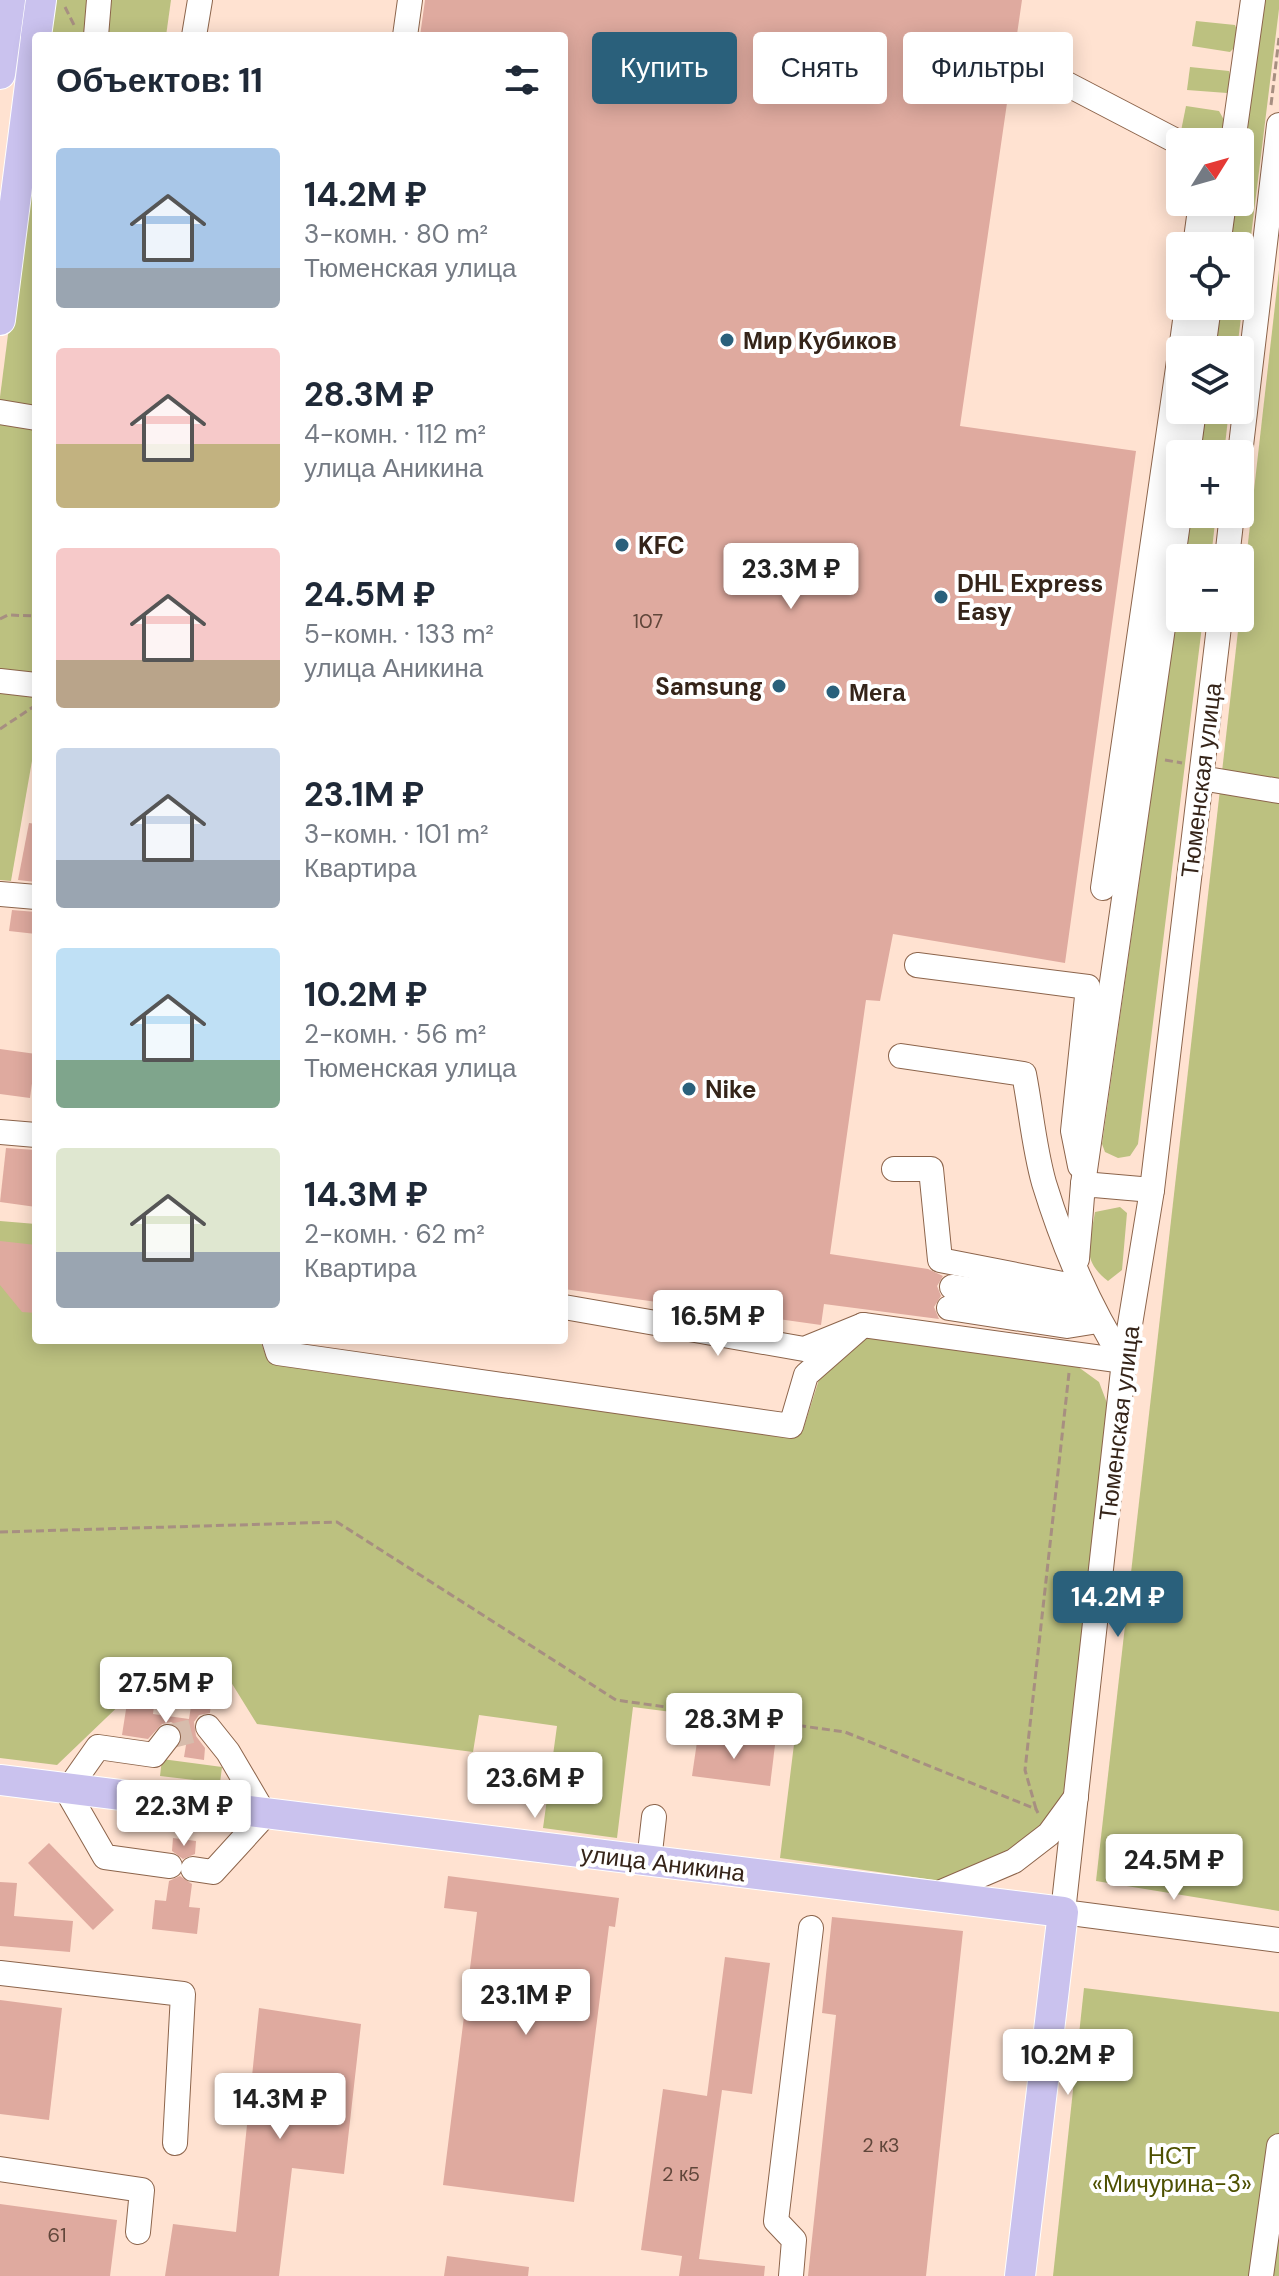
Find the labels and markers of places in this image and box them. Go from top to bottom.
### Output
place label: Мир Кубиков [743,325,897,356]
marker: Мир Кубиков [718,331,736,349]
place label: KFC [638,530,685,561]
marker: KFC [613,536,631,554]
pin: 23.3M ₽ [717,543,865,611]
place label: DHL Express Easy [957,568,1103,627]
marker: DHL Express Easy [932,588,950,606]
place label: Samsung [655,671,763,702]
marker: Samsung [770,677,788,695]
place label: Мега [849,677,906,708]
marker: Мега [824,683,842,701]
place label: Nike [705,1074,756,1105]
marker: Nike [680,1080,698,1098]
pin: 16.5M ₽ [644,1290,792,1358]
pin: 14.2M ₽ [1044,1571,1192,1639]
pin: 27.5M ₽ [92,1657,240,1725]
pin: 28.3M ₽ [660,1693,808,1761]
pin: 23.6M ₽ [461,1752,609,1820]
pin: 22.3M ₽ [110,1780,258,1848]
pin: 24.5M ₽ [1100,1834,1248,1902]
pin: 23.1M ₽ [452,1969,600,2037]
pin: 10.2M ₽ [994,2029,1142,2097]
pin: 14.3M ₽ [206,2073,354,2141]

